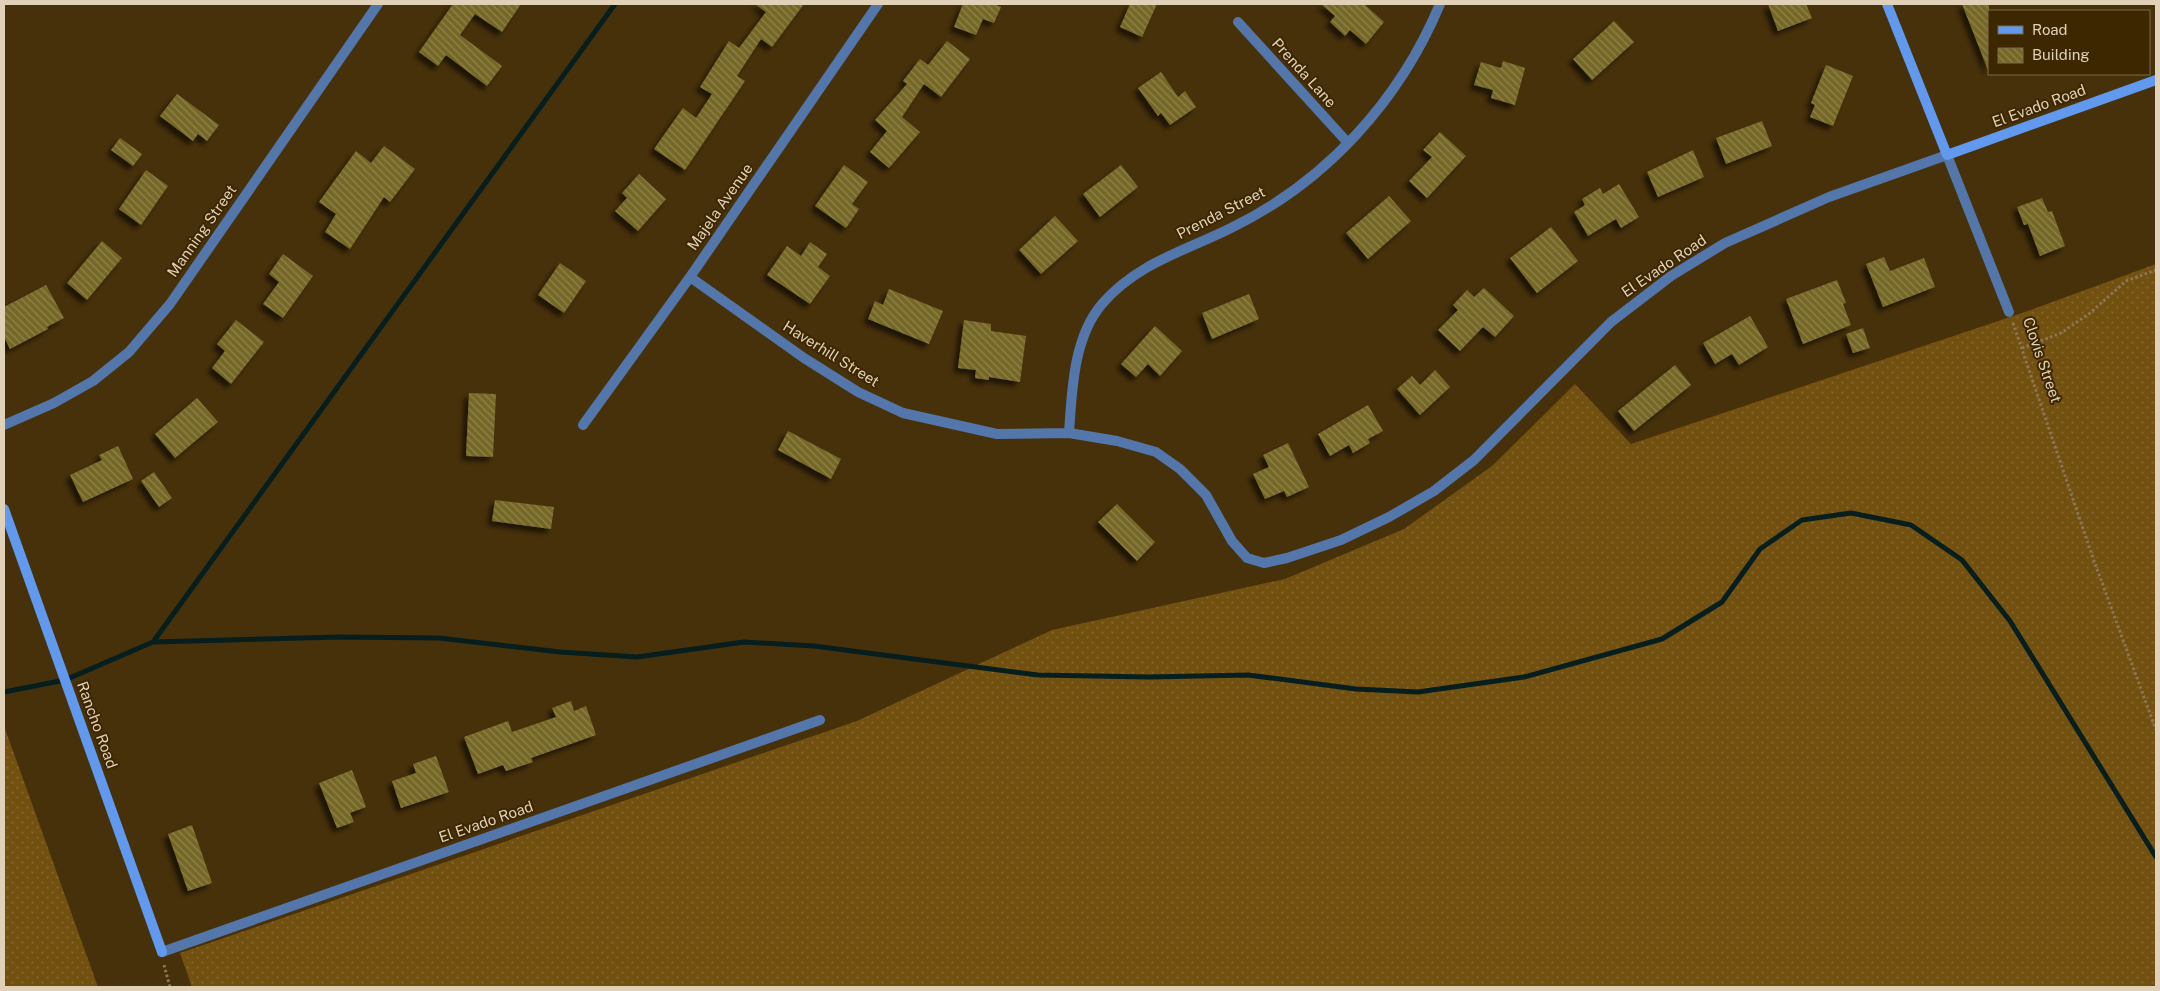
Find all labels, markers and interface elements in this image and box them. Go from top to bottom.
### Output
legend [1988,10,2150,75]
text: Road [2032,21,2068,38]
street label: Prenda Lane [1269,35,1340,111]
text: Building [2032,46,2090,63]
street label: El Evado Road [1990,81,2088,130]
street label: Majela Avenue [683,160,756,253]
street label: Manning Street [164,181,240,280]
street label: Prenda Street [1174,183,1268,242]
street label: El Evado Road [1618,231,1709,300]
street label: Clovis Street [2020,315,2065,405]
street label: Haverhill Street [780,317,883,390]
street label: Rancho Road [74,679,121,771]
street label: El Evado Road [436,797,535,846]

